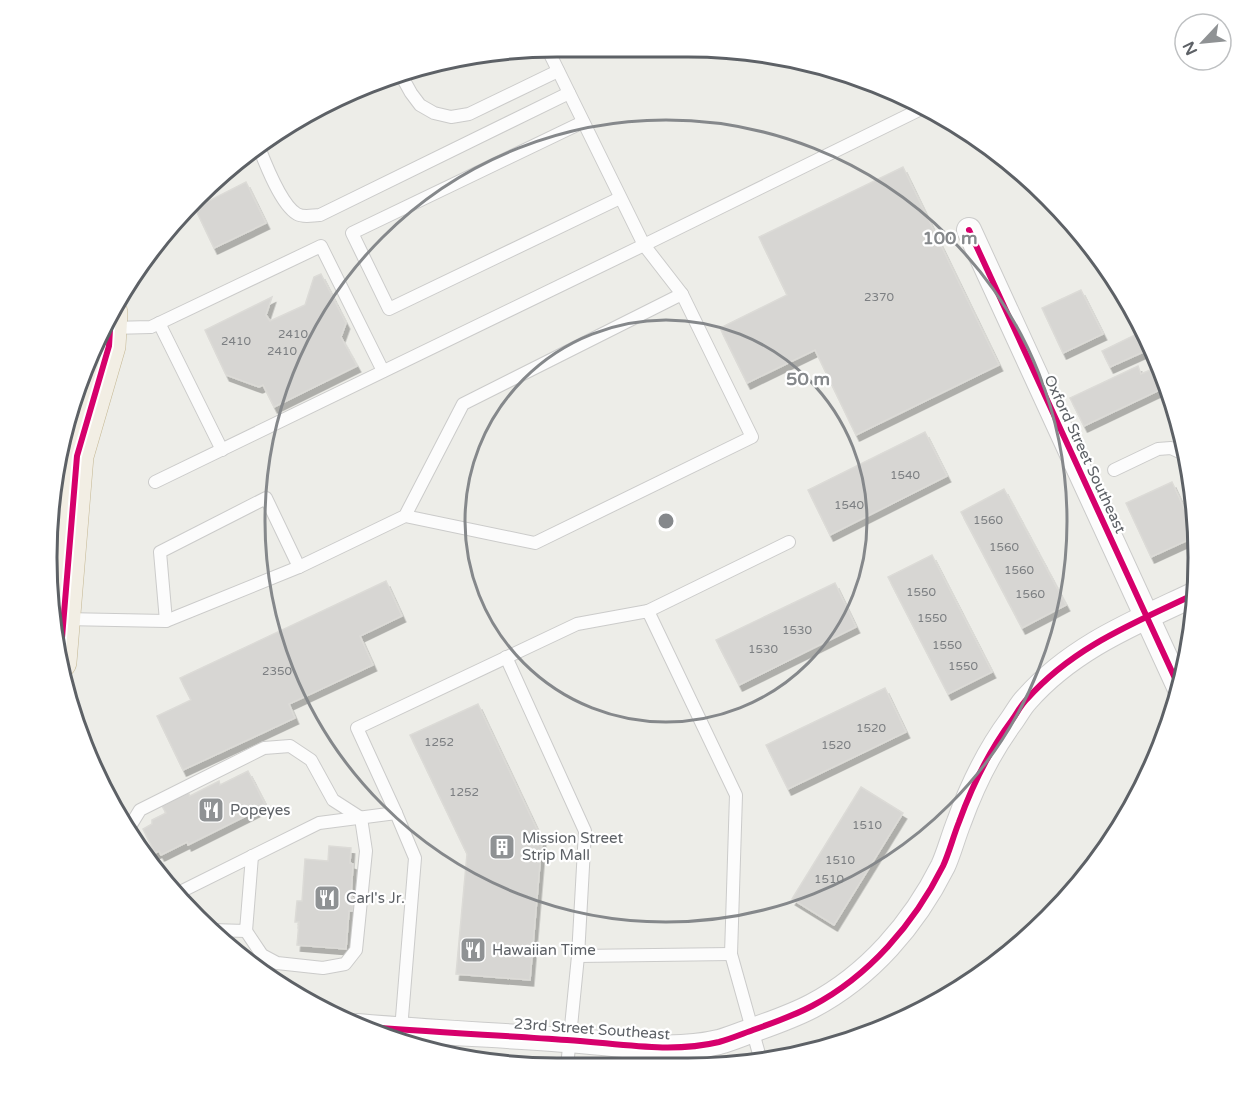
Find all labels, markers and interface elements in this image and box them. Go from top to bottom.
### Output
north arrow [1173,12,1233,72]
text: N [1179,38,1202,58]
text: 100 m [922,227,978,249]
house number: 2370 [864,290,895,304]
house number: 2410 [278,327,309,341]
house number: 2410 [221,334,252,348]
house number: 2410 [267,344,298,358]
text: 50 m [786,368,830,390]
street label: Oxford Street Southeast [1040,372,1130,536]
house number: 1540 [890,468,921,482]
house number: 1540 [834,498,865,512]
centre of rings [656,511,676,531]
house number: 1560 [973,513,1004,527]
house number: 1560 [989,540,1020,554]
house number: 1560 [1004,563,1035,577]
house number: 1550 [906,585,937,599]
house number: 1560 [1015,587,1046,601]
house number: 1550 [917,611,948,625]
house number: 1530 [782,623,813,637]
house number: 1550 [932,638,963,652]
house number: 1530 [748,642,779,656]
house number: 1550 [948,659,979,673]
house number: 2350 [262,664,293,678]
house number: 1520 [856,721,887,735]
house number: 1252 [424,735,454,749]
house number: 1520 [821,738,852,752]
house number: 1252 [449,785,479,799]
restaurant icon: Popeyes [196,795,226,825]
place label: Popeyes [230,801,291,819]
house number: 1510 [852,818,883,832]
place label: Mission Street Strip Mall [522,829,624,864]
building icon: Mission Street Strip Mall [487,832,517,862]
house number: 1510 [825,853,856,867]
house number: 1510 [814,872,845,886]
restaurant icon: Carl's Jr. [312,883,342,913]
place label: Carl's Jr. [346,889,405,907]
restaurant icon: Hawaiian Time [458,935,488,965]
place label: Hawaiian Time [492,941,596,959]
street label: 23rd Street Southeast [513,1015,671,1043]

